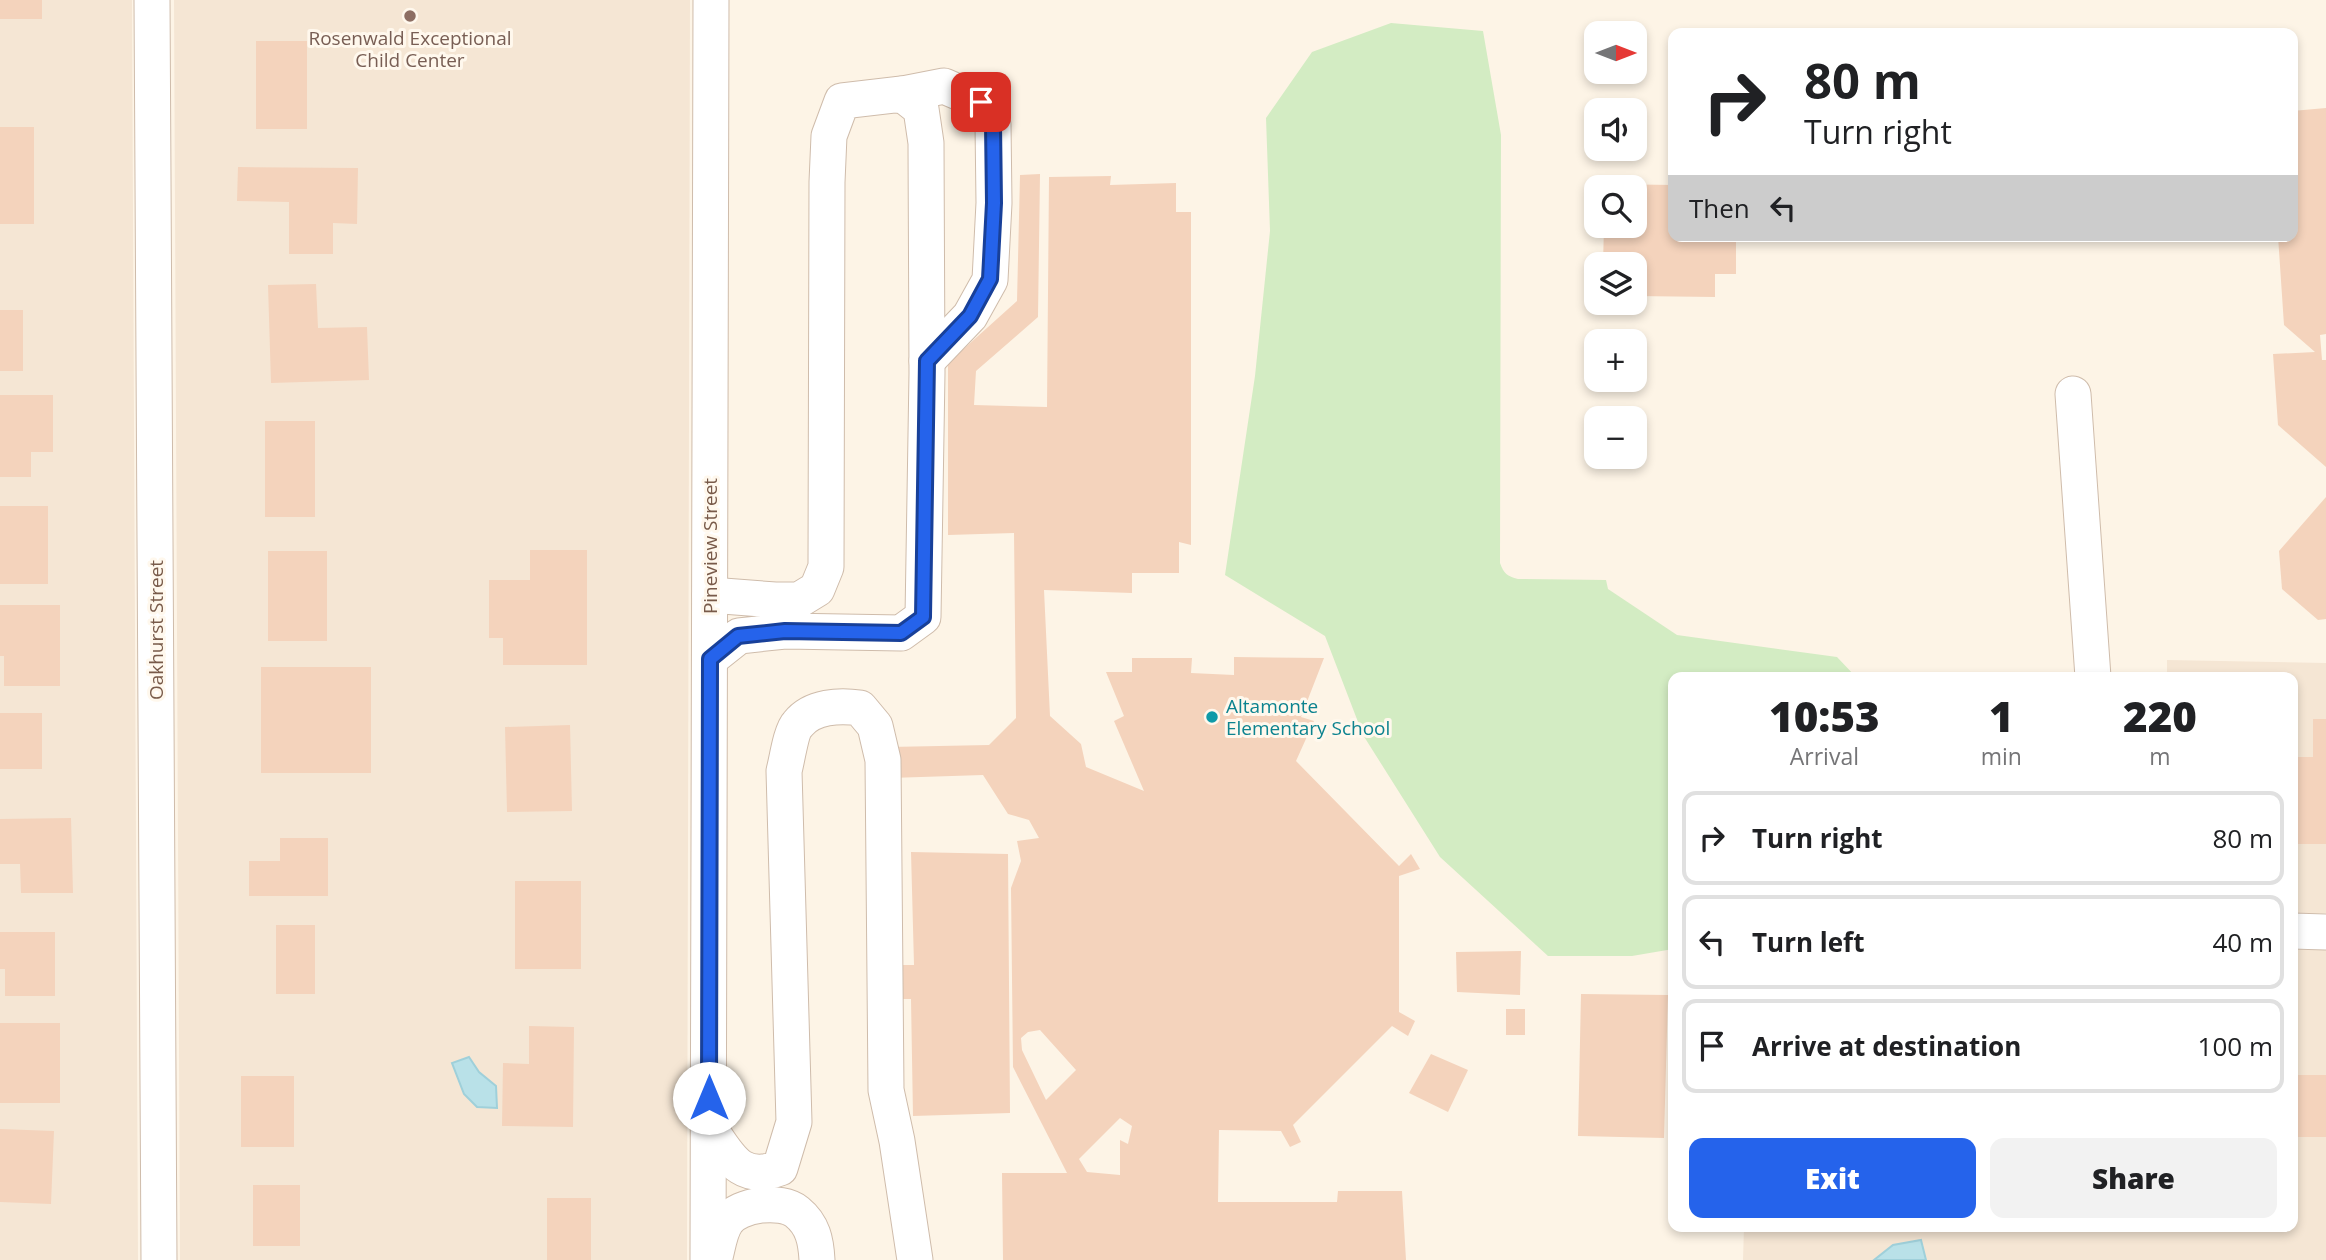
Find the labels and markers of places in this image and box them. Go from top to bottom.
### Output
marker: Rosenwald Exceptional Child Center [402,8,418,24]
place label: Rosenwald Exceptional Child Center [308,25,512,73]
pin [951,72,1011,132]
place label: Altamonte Elementary School [1226,693,1390,741]
marker: Altamonte Elementary School [1204,709,1220,725]

